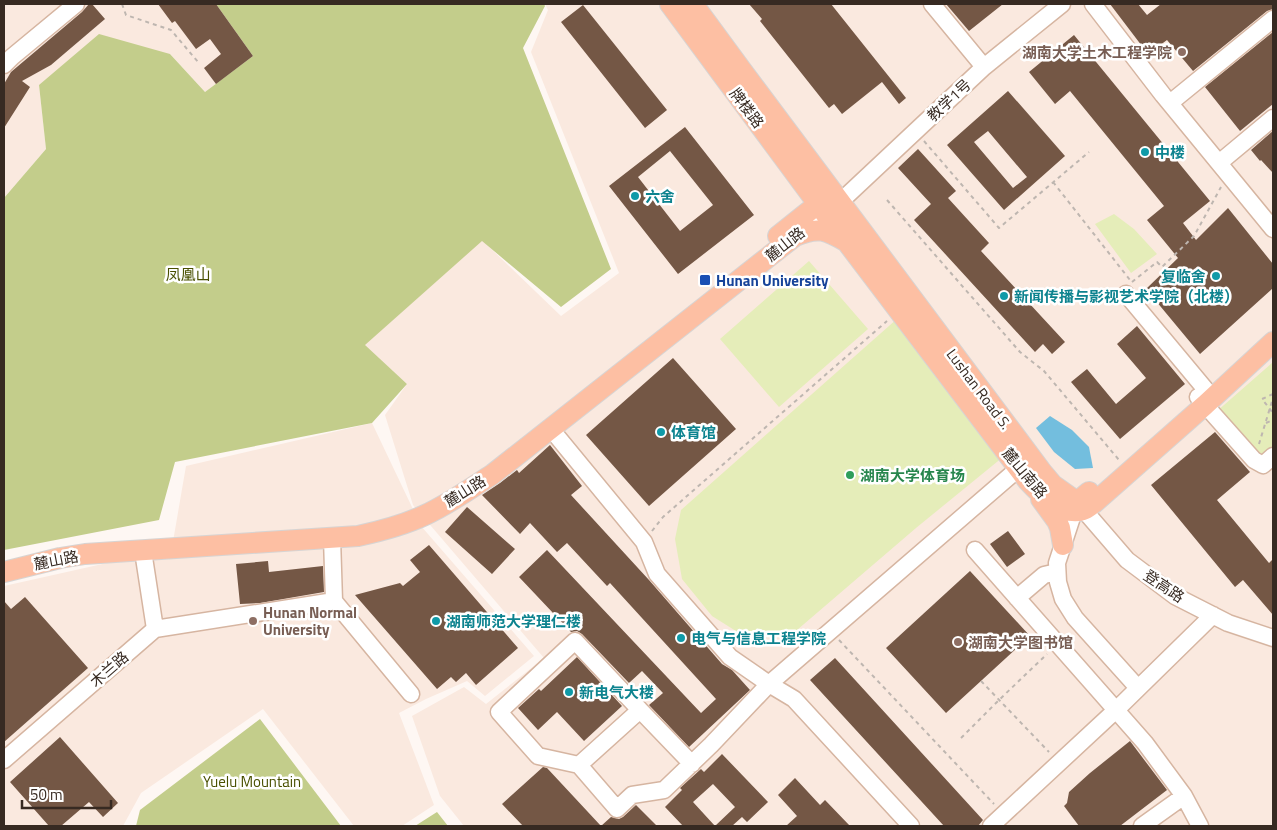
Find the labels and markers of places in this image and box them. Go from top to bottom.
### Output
place label: 湖南大学土木工程学院 [1022,41,1172,64]
marker: 湖南大学土木工程学院 [1176,46,1188,58]
place label: 中楼 [1155,141,1185,164]
marker: 中楼 [1139,146,1151,158]
place label: 六舍 [645,185,675,208]
marker: 六舍 [629,190,641,202]
place label: 复临舍 [1161,265,1206,288]
place label: Hunan University [716,269,829,292]
marker: 复临舍 [1210,270,1222,282]
marker: Hunan University [698,273,712,287]
place label: 新闻传播与影视艺术学院（北楼） [1014,285,1239,308]
marker: 新闻传播与影视艺术学院（北楼） [998,290,1010,302]
place label: 体育馆 [671,421,716,444]
marker: 体育馆 [655,426,667,438]
place label: 湖南大学体育场 [860,464,965,487]
marker: 湖南大学体育场 [844,469,856,481]
place label: Hunan Normal University [263,601,357,641]
place label: 湖南师范大学理仁楼 [446,610,581,633]
marker: Hunan Normal University [247,615,259,627]
marker: 湖南师范大学理仁楼 [430,615,442,627]
place label: 电气与信息工程学院 [691,627,826,650]
place label: 湖南大学图书馆 [968,631,1073,654]
marker: 电气与信息工程学院 [675,632,687,644]
marker: 湖南大学图书馆 [952,636,964,648]
place label: 新电气大楼 [579,681,654,704]
marker: 新电气大楼 [563,686,575,698]

